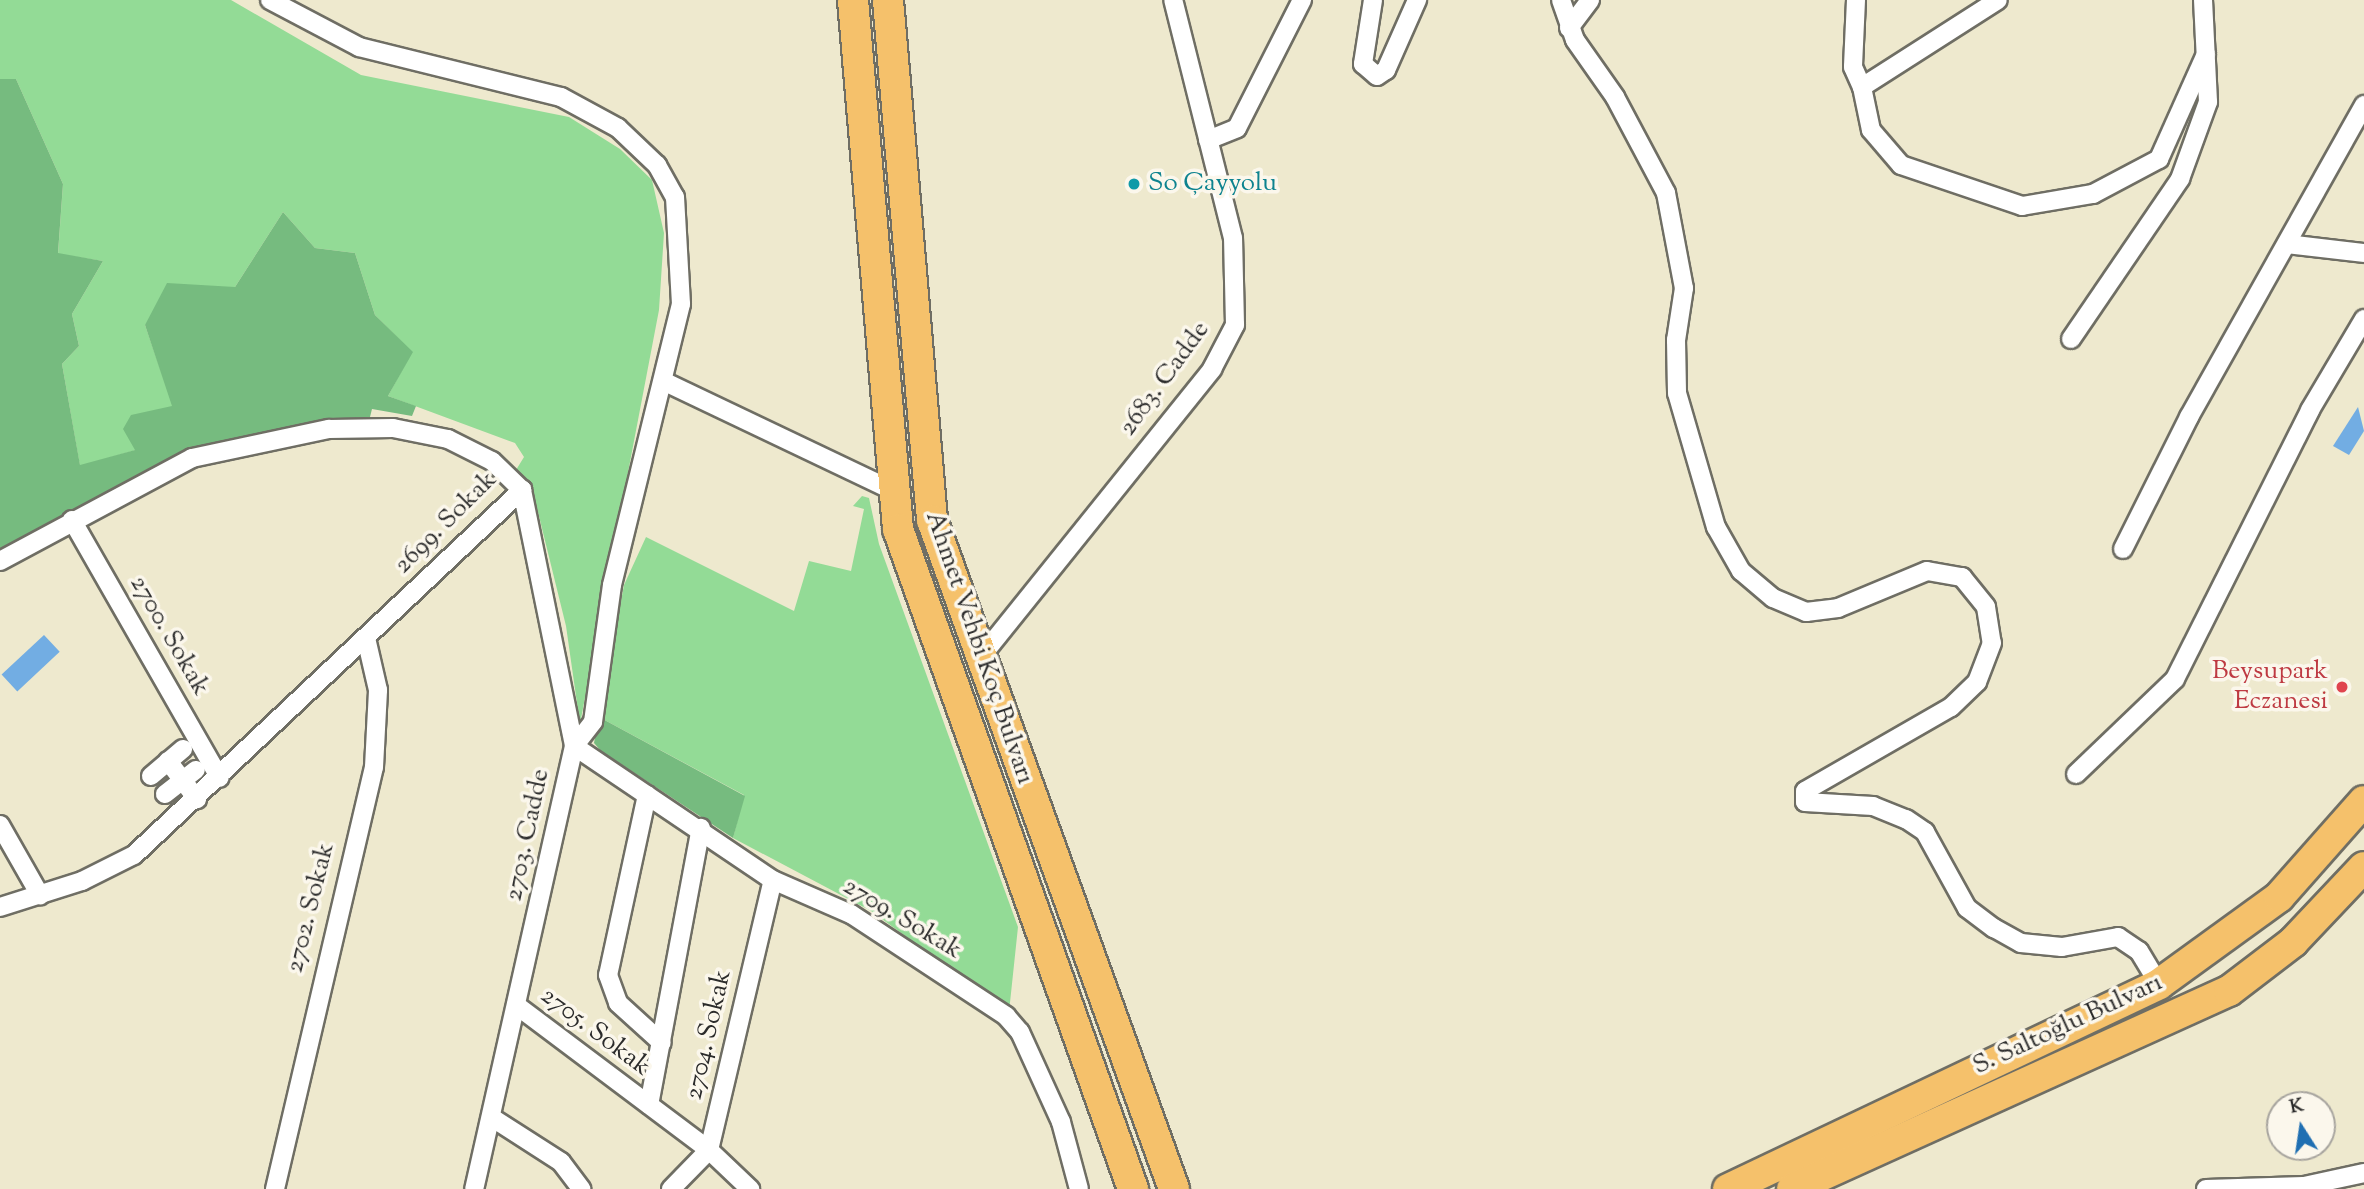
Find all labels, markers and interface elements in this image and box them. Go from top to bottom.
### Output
place label: So Çayyolu [1148,168,1277,200]
marker: So Çayyolu [1126,176,1142,192]
street label: 2683. Cadde [1113,316,1217,442]
street label: 2699. Sokak [388,465,504,581]
street label: Ahmet Vehbi Koç Bulvarı [918,507,1040,789]
street label: 2700. Sokak [122,570,216,702]
place label: Beysupark Eczanesi [2212,656,2328,718]
marker: Beysupark Eczanesi [2334,679,2350,695]
street label: 2703. Cadde [499,766,557,904]
street label: 2702. Sokak [280,840,342,976]
street label: 2709. Sokak [837,871,967,967]
street label: 2704. Sokak [679,967,739,1103]
street label: S. Saltoğlu Bulvarı [1968,967,2168,1083]
street label: 2705. Sokak [534,981,656,1083]
north arrow [2266,1091,2336,1161]
text: K [2287,1092,2306,1122]

